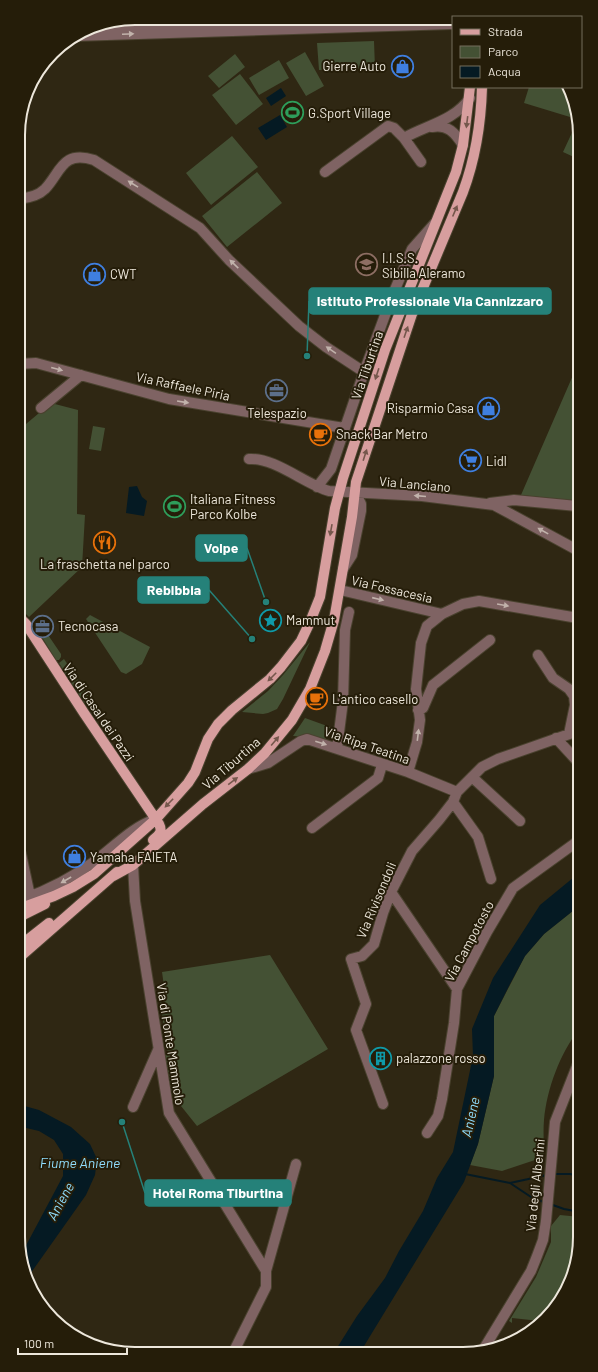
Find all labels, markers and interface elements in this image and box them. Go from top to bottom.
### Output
legend [452,16,582,88]
text: Strada [488,24,523,38]
one-way arrow [122,31,134,38]
text: Parco [488,44,518,58]
shop icon: Gierre Auto [389,53,415,79]
place label: Gierre Auto [322,58,386,74]
text: Acqua [488,64,521,78]
sports icon: G.Sport Village [280,100,306,126]
place label: G.Sport Village [308,105,391,121]
one-way arrow [464,116,470,128]
one-way arrow [127,181,139,188]
one-way arrow [452,206,458,217]
place label: I.I.S.S. Sibilla Aleramo [382,250,465,281]
school or university icon: I.I.S.S. Sibilla Aleramo [354,252,380,278]
one-way arrow [229,260,239,269]
shop icon: CWT [81,261,107,287]
place label: CWT [110,266,137,282]
callout: Istituto Professionale Via Cannizzaro [309,288,551,314]
text: Istituto Professionale Via Cannizzaro [317,292,544,309]
one-way arrow [403,325,409,337]
street label: Via Tiburtina [348,329,386,401]
one-way arrow [325,347,337,354]
one-way arrow [51,366,63,372]
street label: Via Raffaele Piria [135,368,231,404]
one-way arrow [374,368,380,380]
office icon: Telespazio [264,378,290,404]
shop icon: Risparmio Casa [476,395,502,421]
one-way arrow [177,399,189,405]
place label: Risparmio Casa [387,400,474,416]
place label: Telespazio [247,405,307,421]
cafe icon: Snack Bar Metro [308,421,334,447]
place label: Snack Bar Metro [336,426,428,442]
supermarket icon: Lidl [457,448,483,474]
one-way arrow [362,449,368,461]
place label: Lidl [486,453,507,469]
street label: Via Lanciano [378,473,452,495]
place label: Italiana Fitness Parco Kolbe [190,491,275,522]
sports icon: Italiana Fitness Parco Kolbe [162,493,188,519]
one-way arrow [414,493,426,500]
one-way arrow [327,524,333,536]
one-way arrow [537,528,549,535]
restaurant icon: La fraschetta nel parco [92,529,118,555]
callout: Volpe [196,535,247,561]
text: Volpe [204,539,239,556]
place label: La fraschetta nel parco [40,556,170,572]
street label: Via Fossacesia [350,572,434,606]
callout: Rebibbia [138,577,209,603]
text: Rebibbia [147,581,201,598]
one-way arrow [372,596,384,602]
one-way arrow [497,602,509,608]
place icon: Mammut [258,607,284,633]
place label: Mammut [286,612,335,628]
office icon: Tecnocasa [30,613,56,639]
place label: Tecnocasa [58,618,118,634]
street label: Via di Casal dei Pazzi [60,660,138,764]
one-way arrow [267,672,277,682]
cafe icon: L'antico casello [304,686,330,712]
place label: L'antico casello [332,691,418,707]
street label: Via Ripa Teatina [322,723,412,767]
one-way arrow [415,729,421,741]
street label: Via Tiburtina [199,734,263,792]
one-way arrow [271,735,280,746]
one-way arrow [315,740,327,746]
one-way arrow [227,776,238,785]
one-way arrow [164,798,174,808]
shop icon: Yamaha FAIETA [61,844,87,870]
place label: Yamaha FAIETA [90,849,178,865]
street label: Via Rivisondoli [353,859,399,941]
one-way arrow [60,876,72,883]
street label: Via Campotosto [441,898,497,984]
street label: Via di Ponte Mammolo [153,982,189,1106]
building icon: palazzone rosso [367,1045,393,1071]
place label: palazzone rosso [396,1050,486,1066]
water label: Aniene [457,1095,483,1139]
street label: Via degli Alberini [522,1138,548,1232]
water label: Fiume Aniene [40,1154,120,1171]
water label: Aniene [43,1179,77,1223]
callout: Hotel Roma Tiburtina [145,1180,291,1206]
text: Hotel Roma Tiburtina [153,1184,283,1201]
scale bar [18,1330,127,1356]
text: 100 m [24,1336,54,1350]

